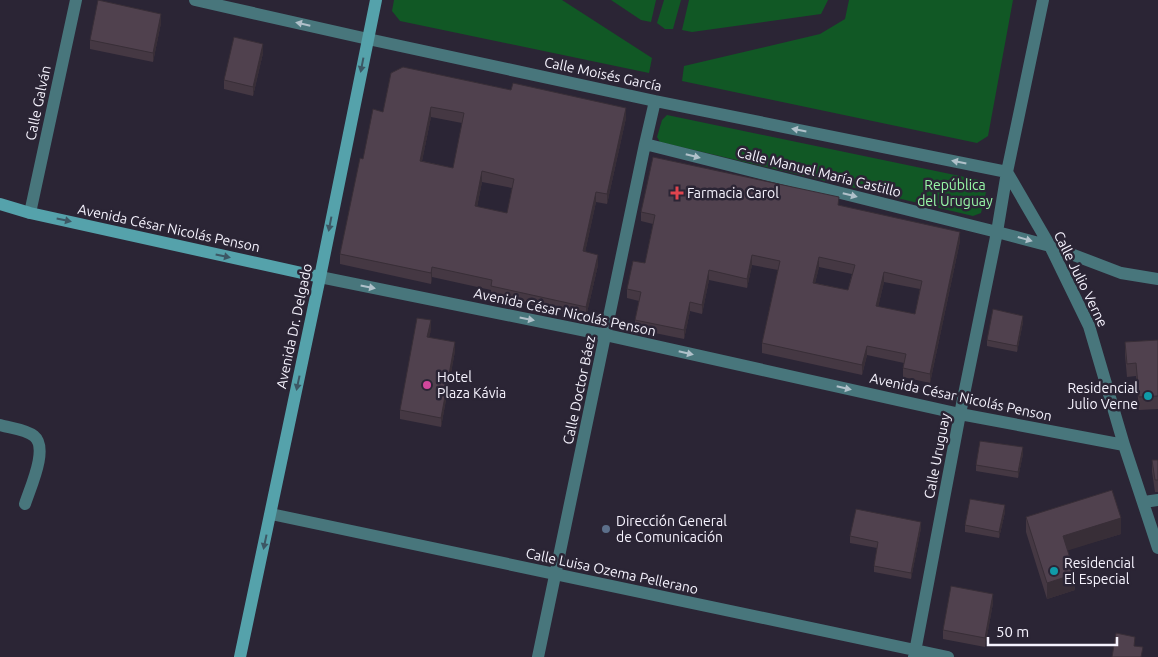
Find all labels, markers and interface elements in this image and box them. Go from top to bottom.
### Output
one-way arrow [295,20,310,28]
street label: Calle Moisés García [543,54,663,94]
one-way arrow [358,57,366,73]
street label: Calle Galván [22,64,54,142]
one-way arrow [792,126,807,134]
street label: Calle Manuel María Castillo [735,144,903,200]
one-way arrow [685,152,700,160]
one-way arrow [951,158,966,166]
park label: República del Uruguay [917,177,993,209]
place label: Farmacia Carol [687,185,779,201]
marker: Farmacia Carol [671,187,683,199]
one-way arrow [843,191,858,199]
street label: Avenida César Nicolás Penson [76,201,262,255]
one-way arrow [56,217,72,225]
one-way arrow [326,217,334,233]
street label: Calle Julio Verne [1051,229,1111,329]
one-way arrow [1017,236,1032,244]
one-way arrow [215,252,231,260]
street label: Avenida Dr. Delgado [273,262,315,390]
one-way arrow [360,283,376,291]
street label: Avenida César Nicolás Penson [472,285,658,339]
one-way arrow [519,315,534,323]
street label: Calle Doctor Báez [560,334,598,446]
one-way arrow [678,349,693,357]
place label: Hotel Plaza Kávia [437,369,506,401]
street label: Avenida César Nicolás Penson [868,370,1054,424]
one-way arrow [294,376,302,391]
marker: Hotel Plaza Kávia [421,379,433,391]
place label: Residencial Julio Verne [1067,380,1138,412]
one-way arrow [837,384,852,392]
marker: Residencial Julio Verne [1142,390,1154,402]
street label: Calle Uruguay [921,412,953,500]
place label: Dirección General de Comunicación [616,513,727,545]
marker: Dirección General de Comunicación [600,523,612,535]
one-way arrow [260,535,268,551]
street label: Calle Luisa Ozema Pellerano [524,545,700,597]
place label: Residencial El Especial [1064,555,1135,587]
marker: Residencial El Especial [1048,565,1060,577]
scale bar [988,614,1117,646]
text: 50 m [996,623,1029,640]

